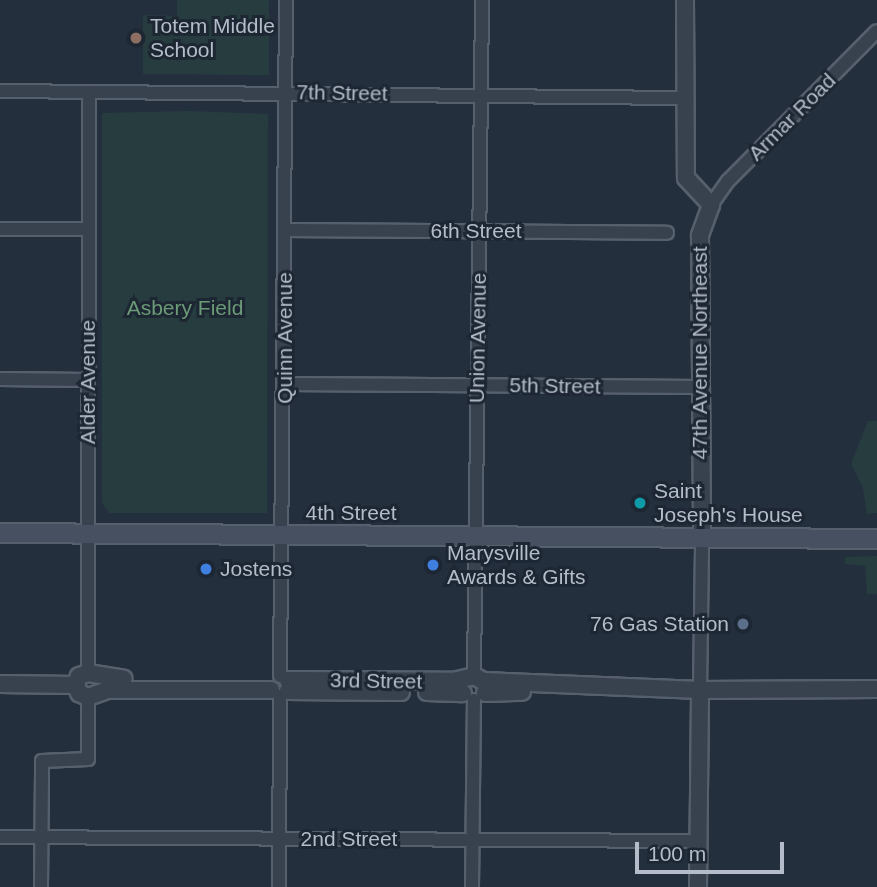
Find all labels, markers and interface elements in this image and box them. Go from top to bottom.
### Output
place label: Totem Middle School [150,13,275,63]
marker: Totem Middle School [128,30,144,46]
street label: Armar Road [743,68,841,166]
street label: 7th Street [296,80,388,106]
street label: 6th Street [430,218,522,244]
street label: 47th Avenue Northeast [687,246,713,460]
street label: Quinn Avenue [272,272,298,404]
street label: Union Avenue [464,272,492,404]
park label: Asbery Field [127,295,243,321]
street label: Alder Avenue [75,319,101,445]
street label: 5th Street [509,373,601,399]
place label: Saint Joseph's House [654,478,803,528]
marker: Saint Joseph's House [632,495,648,511]
street label: 4th Street [305,500,397,526]
place label: Marysville Awards & Gifts [447,540,585,590]
place label: Jostens [220,556,292,582]
marker: Marysville Awards & Gifts [425,557,441,573]
marker: Jostens [198,561,214,577]
place label: 76 Gas Station [590,611,729,637]
marker: 76 Gas Station [735,616,751,632]
street label: 3rd Street [330,668,422,694]
street label: 2nd Street [301,826,397,852]
scale bar [639,828,788,872]
text: 100 m [648,842,706,865]

